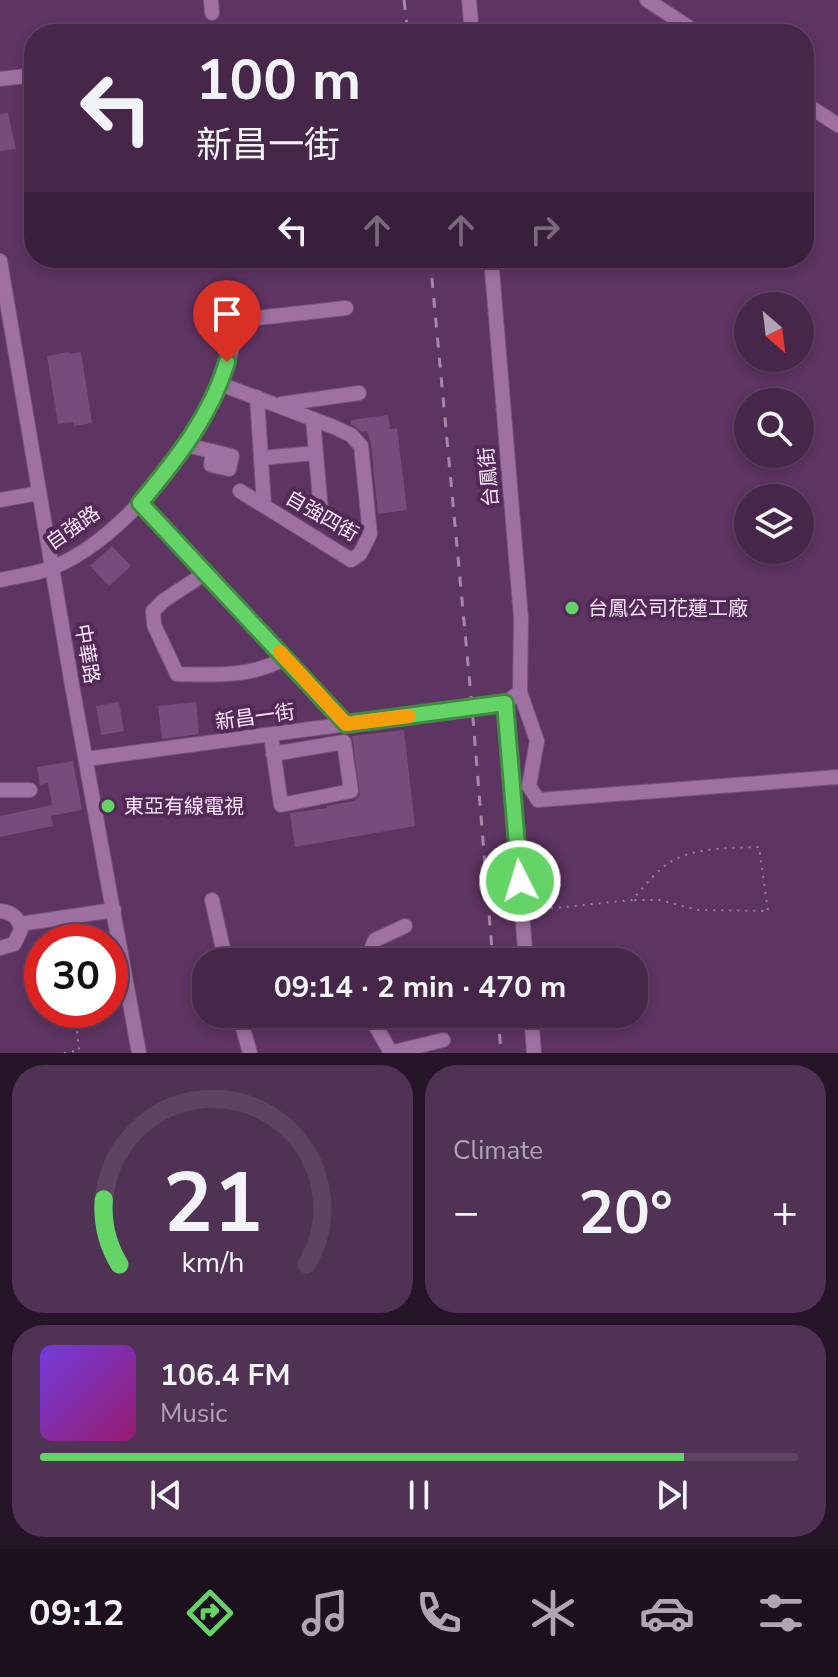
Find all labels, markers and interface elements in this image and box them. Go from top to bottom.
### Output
text: 100 m [196,42,361,119]
icon: left [64,56,168,160]
text: 新昌一街 [196,121,340,170]
icon: left [271,208,315,252]
icon: ahead [355,208,399,252]
icon: ahead [439,208,483,252]
icon: right [523,208,567,252]
pin [193,280,261,362]
icon: arrive [205,292,249,336]
north arrow [734,292,814,372]
map controls [734,292,814,564]
button: search [734,388,814,468]
street label: 台鳳街 [473,446,505,508]
street label: 自強四街 [281,484,363,548]
button: layers [734,484,814,564]
street label: 自強路 [41,500,105,556]
place label: 台鳳公司花蓮工廠 [588,595,748,622]
marker: 台鳳公司花蓮工廠 [563,599,581,617]
street label: 中華路 [68,622,106,686]
street label: 新昌一街 [214,698,296,736]
place label: 東亞有線電視 [124,793,244,820]
marker: 東亞有線電視 [99,797,117,815]
position arrow [478,839,562,923]
speed limit sign: 30 [24,924,128,1028]
text: 09:14 · 2 min · 470 m [274,967,566,1008]
text: Climate [453,1133,543,1168]
text: 21 [163,1147,262,1260]
text: 20° [578,1172,673,1254]
text: − [453,1183,479,1243]
text: + [772,1183,798,1243]
text: km/h [181,1243,244,1282]
text: 106.4 FM [160,1355,290,1396]
text: Music [160,1396,227,1431]
icon: previous [144,1473,188,1517]
icon: pause [397,1473,441,1517]
icon: next [650,1473,694,1517]
icon: directions [182,1585,238,1641]
icon: music [297,1585,353,1641]
icon: phone [411,1585,467,1641]
icon: climate [525,1585,581,1641]
icon: car [639,1585,695,1641]
icon: filters [753,1585,809,1641]
text: 09:12 [29,1589,124,1638]

